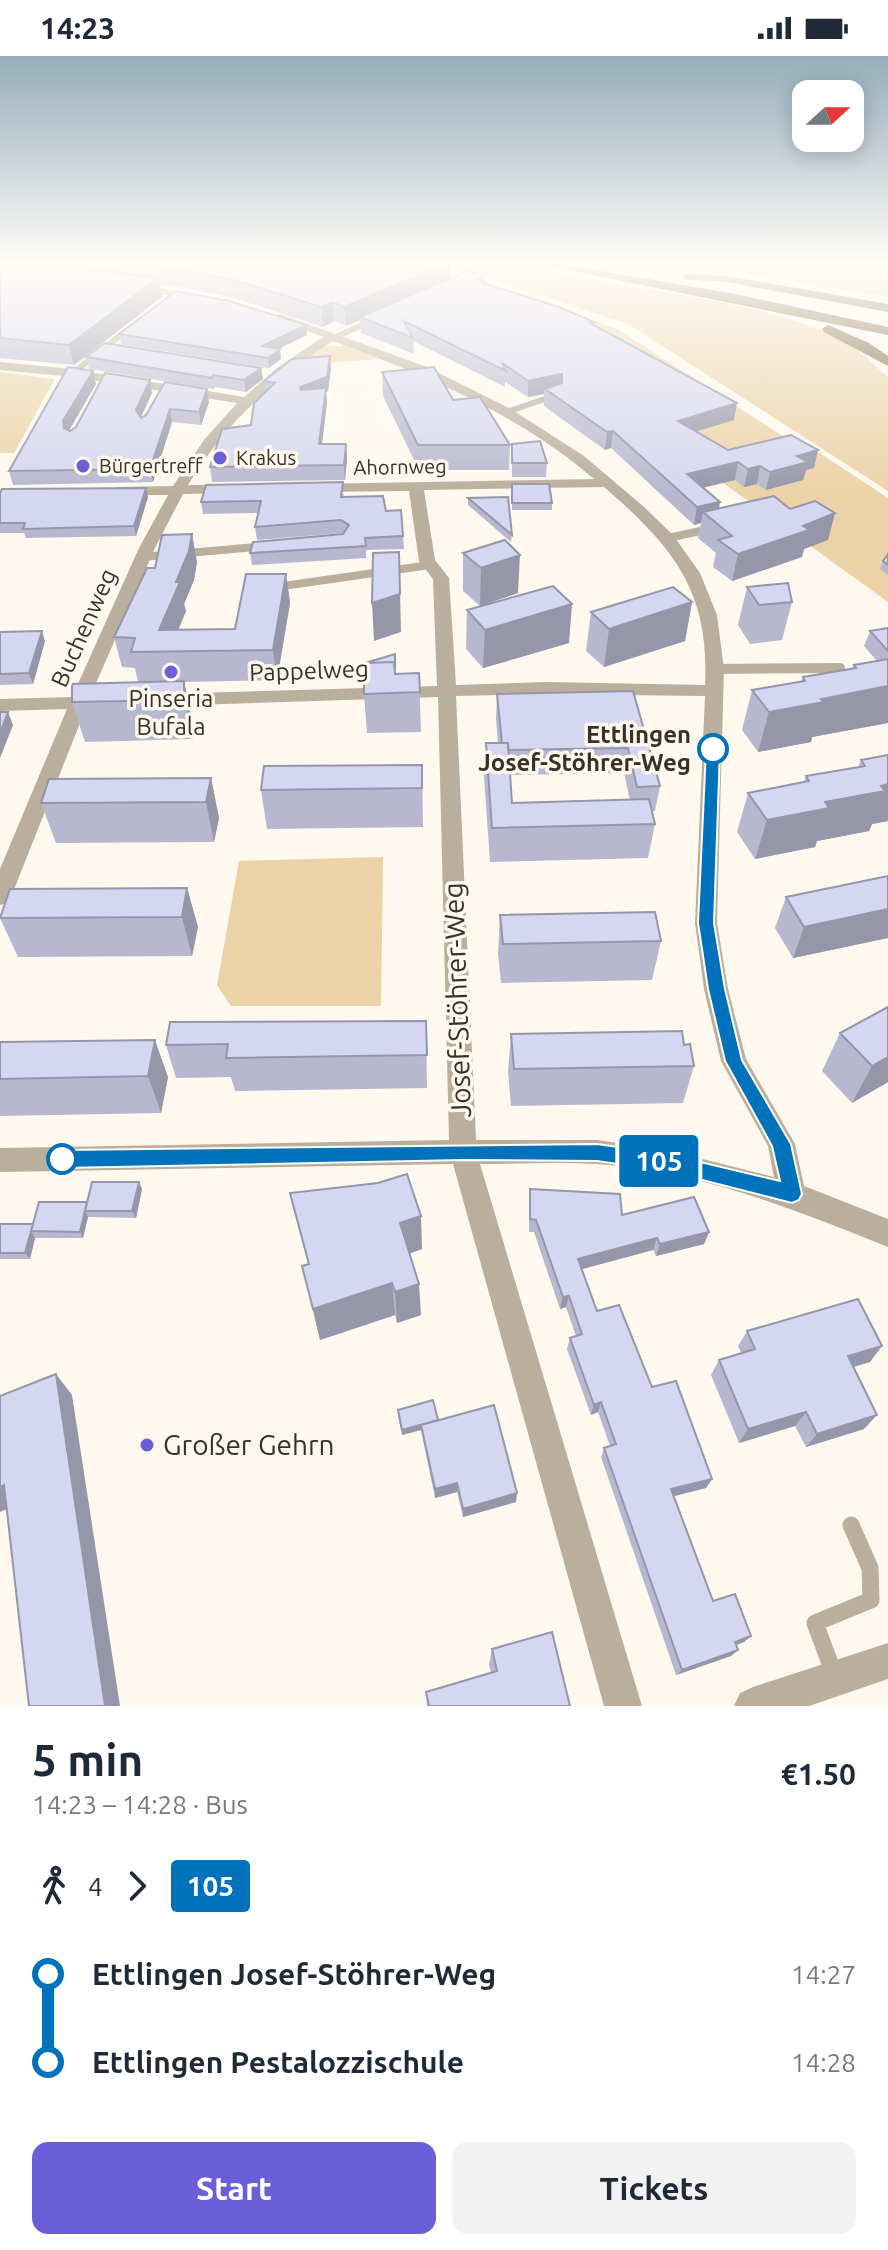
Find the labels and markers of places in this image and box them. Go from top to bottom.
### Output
place label: Krakus [236,446,296,469]
marker: Krakus [211,449,229,467]
place label: Bürgertreff [99,454,203,477]
marker: Bürgertreff [74,457,92,475]
marker: Pinseria Bufala [162,663,180,681]
place label: Pinseria Bufala [129,685,213,740]
place label: Ettlingen Josef-Stöhrer-Weg [478,721,691,776]
marker: Ettlingen Josef-Stöhrer-Weg [698,734,728,764]
unlabelled marker [47,1144,77,1174]
place label: Großer Gehrn [163,1429,335,1460]
marker: Großer Gehrn [138,1436,156,1454]

